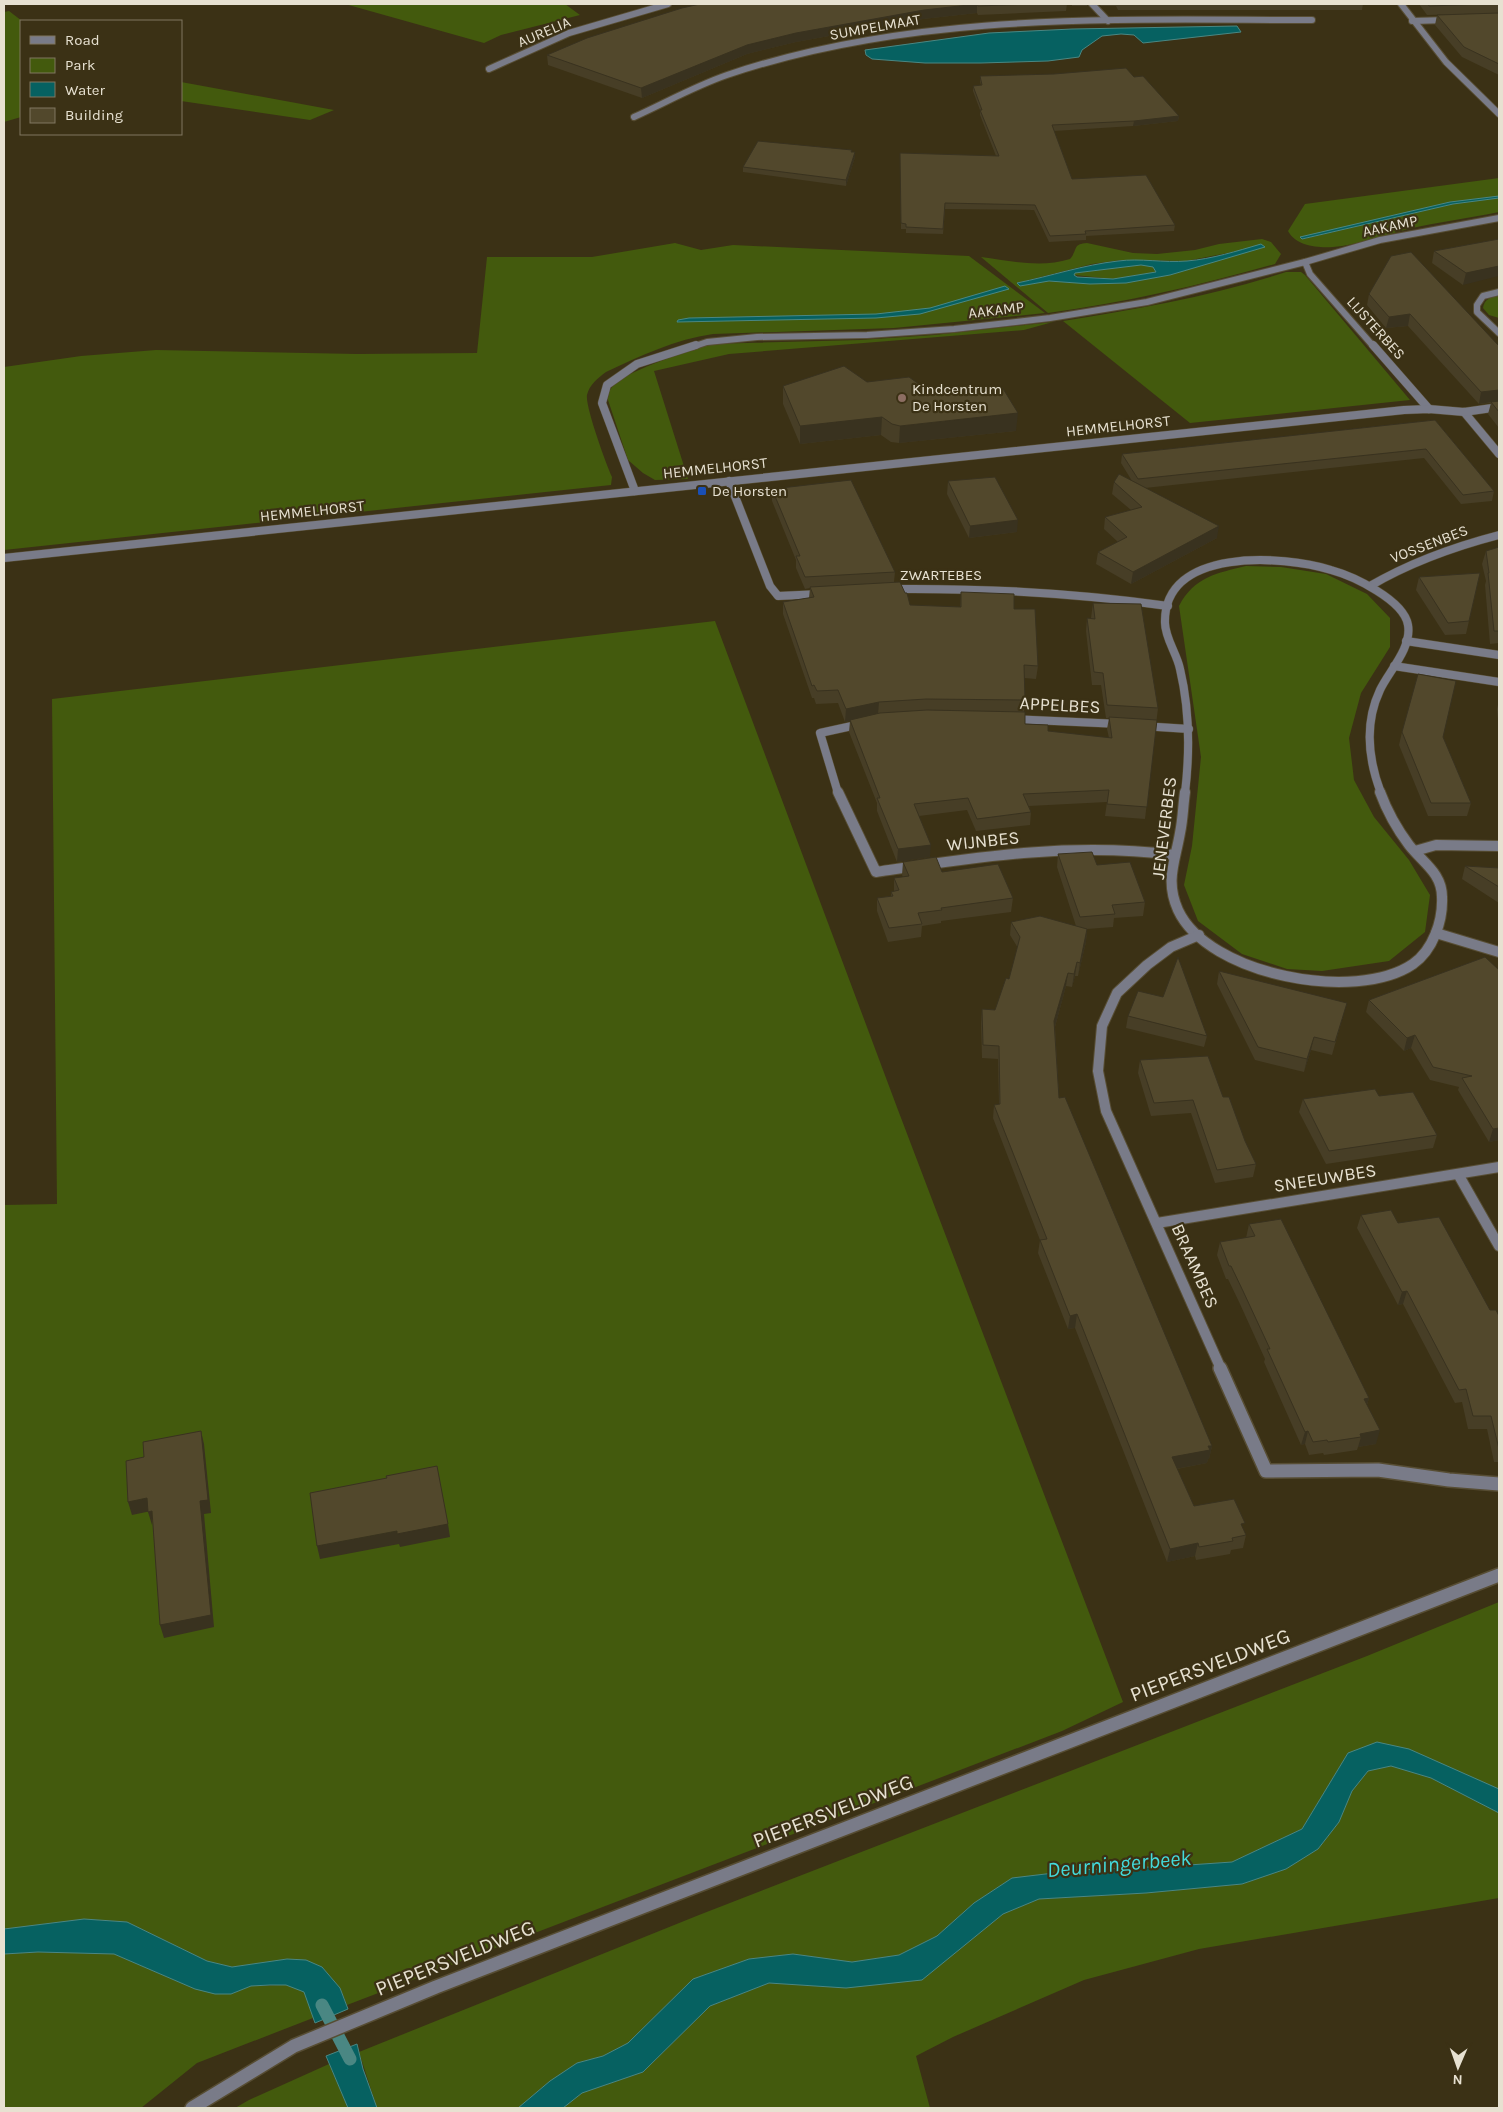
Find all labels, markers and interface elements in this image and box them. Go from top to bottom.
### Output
street label: SUMPELMAAT [828,10,922,44]
street label: AURELIA [515,13,574,51]
legend [20,20,182,135]
text: Road [65,31,100,49]
text: Park [65,56,95,74]
text: Water [65,81,106,99]
text: Building [65,106,123,124]
street label: AAKAMP [1361,211,1419,241]
street label: LIJSTERBES [1343,293,1409,363]
street label: AAKAMP [967,298,1025,322]
place label: Kindcentrum De Horsten [912,380,1002,415]
marker: Kindcentrum De Horsten [896,392,908,404]
street label: HEMMELHORST [1065,412,1172,440]
street label: HEMMELHORST [662,454,769,482]
place label: De Horsten [712,482,787,500]
marker: De Horsten [696,485,708,497]
street label: HEMMELHORST [259,497,366,525]
street label: VOSSENBES [1388,521,1470,567]
street label: ZWARTEBES [900,566,982,584]
street label: APPELBES [1019,692,1101,718]
street label: JENEVERBES [1147,775,1181,881]
street label: WIJNBES [946,826,1020,856]
street label: SNEEUWBES [1272,1159,1378,1197]
street label: BRAAMBES [1167,1220,1223,1312]
street label: PIEPERSVELDWEG [1126,1623,1294,1707]
street label: PIEPERSVELDWEG [749,1769,917,1853]
water label: Deurningerbeek [1046,1845,1193,1883]
street label: PIEPERSVELDWEG [372,1915,538,2001]
north arrow [1433,2042,1483,2092]
text: N [1452,2071,1463,2088]

